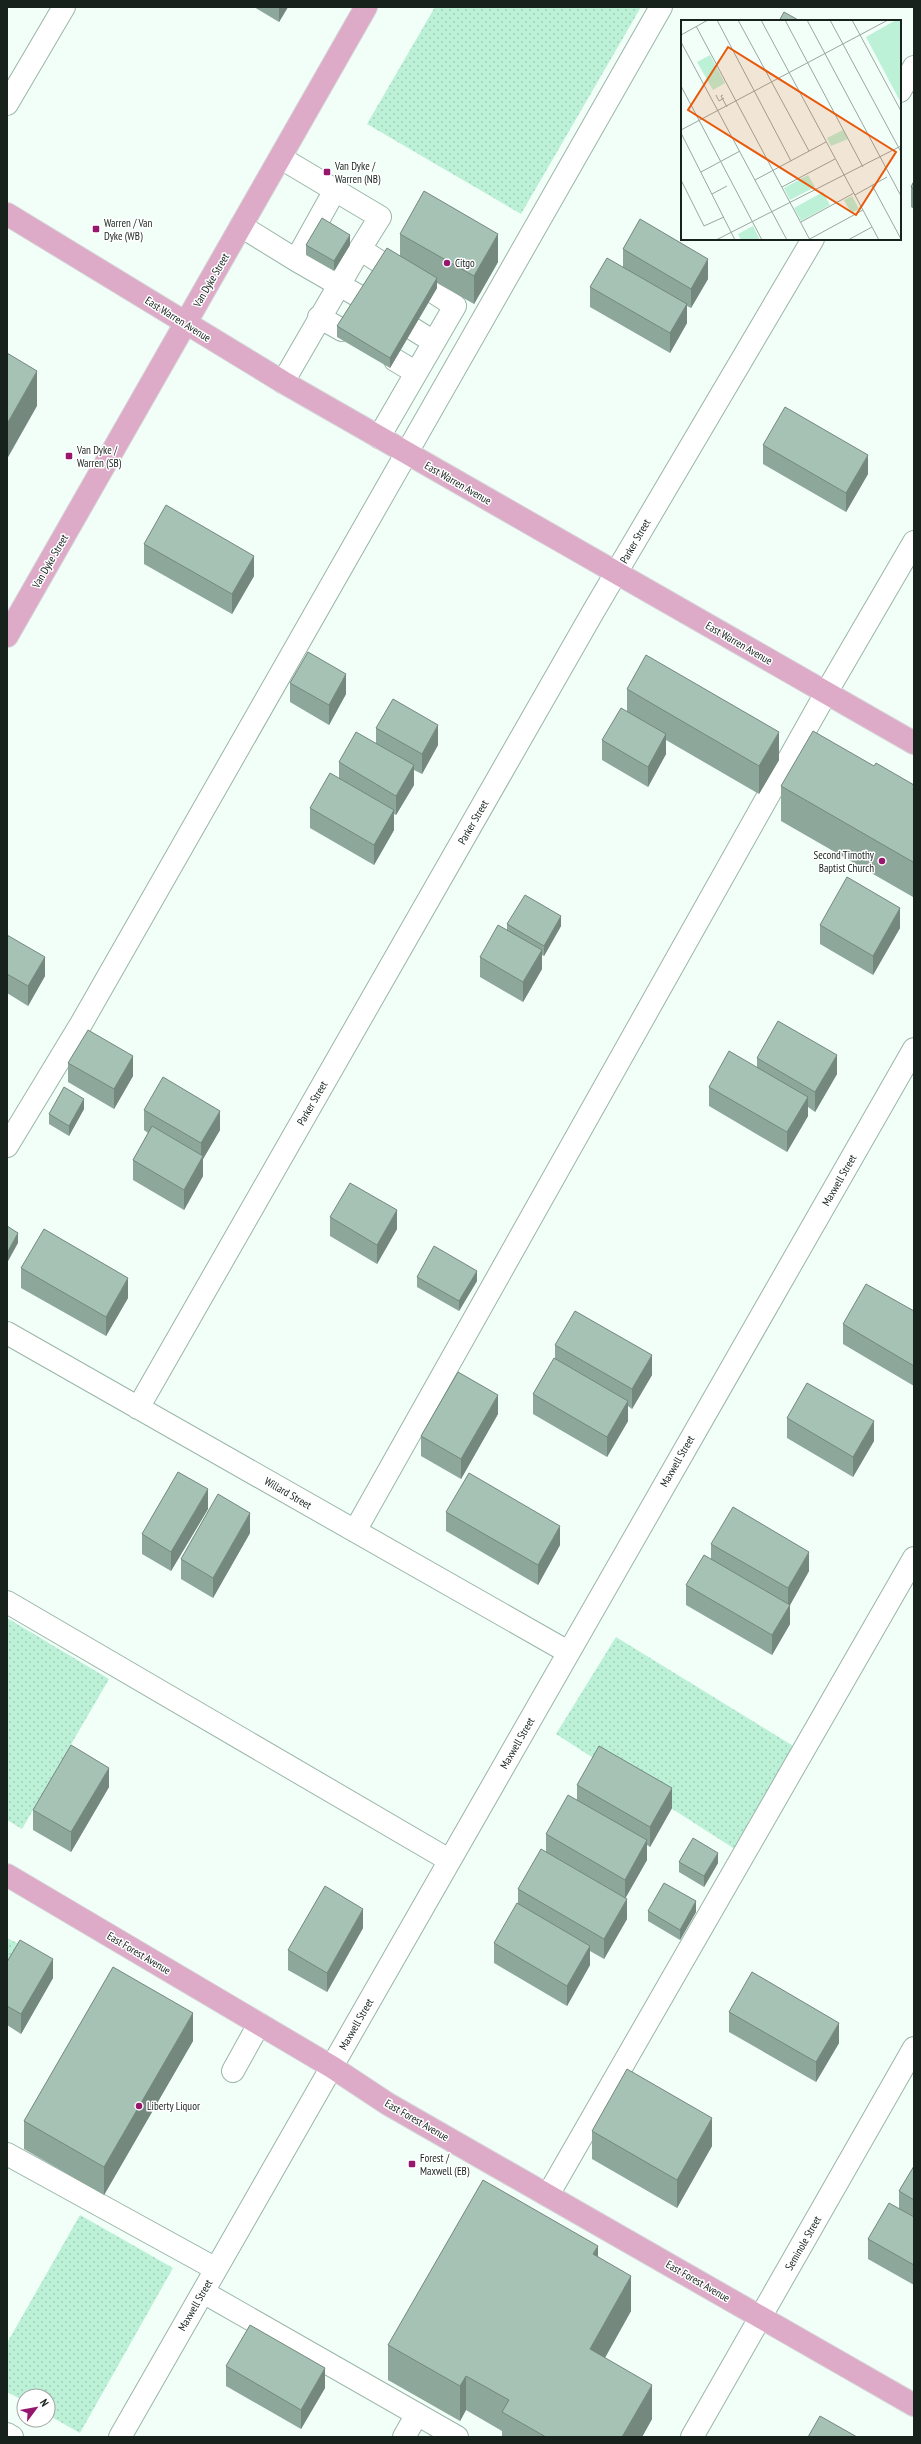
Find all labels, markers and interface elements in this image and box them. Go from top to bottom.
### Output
inset map [681,20,901,240]
place label: Van Dyke / Warren (NB) [334,159,381,186]
marker: Van Dyke / Warren (NB) [322,167,332,177]
place label: Warren / Van Dyke (WB) [104,216,153,243]
marker: Warren / Van Dyke (WB) [91,224,101,234]
street label: Van Dyke Street [189,251,232,310]
place label: Citgo [455,256,475,270]
marker: Citgo [442,258,452,268]
street label: East Warren Avenue [143,293,214,345]
place label: Van Dyke / Warren (SB) [76,443,122,470]
marker: Van Dyke / Warren (SB) [64,451,74,461]
street label: East Warren Avenue [422,458,494,508]
street label: Parker Street [617,516,653,566]
street label: Van Dyke Street [28,532,71,591]
street label: East Warren Avenue [703,618,775,668]
street label: Parker Street [455,797,491,847]
place label: Second Timothy Baptist Church [814,848,875,875]
marker: Second Timothy Baptist Church [877,856,887,866]
street label: Parker Street [294,1078,330,1128]
street label: Maxwell Street [819,1152,859,1208]
street label: Maxwell Street [657,1433,697,1489]
street label: Willard Street [262,1474,314,1512]
street label: Maxwell Street [497,1715,537,1771]
street label: East Forest Avenue [105,1929,174,1978]
street label: Maxwell Street [336,1996,376,2052]
street label: East Forest Avenue [382,2096,452,2144]
place label: Liberty Liquor [147,2099,200,2113]
marker: Liberty Liquor [134,2101,144,2111]
place label: Forest / Maxwell (EB) [420,2151,470,2178]
marker: Forest / Maxwell (EB) [407,2159,417,2169]
street label: Seminole Street [782,2213,824,2273]
street label: East Forest Avenue [663,2257,733,2305]
street label: Maxwell Street [175,2277,215,2333]
north arrow [16,2388,56,2428]
text: N [37,2396,52,2409]

